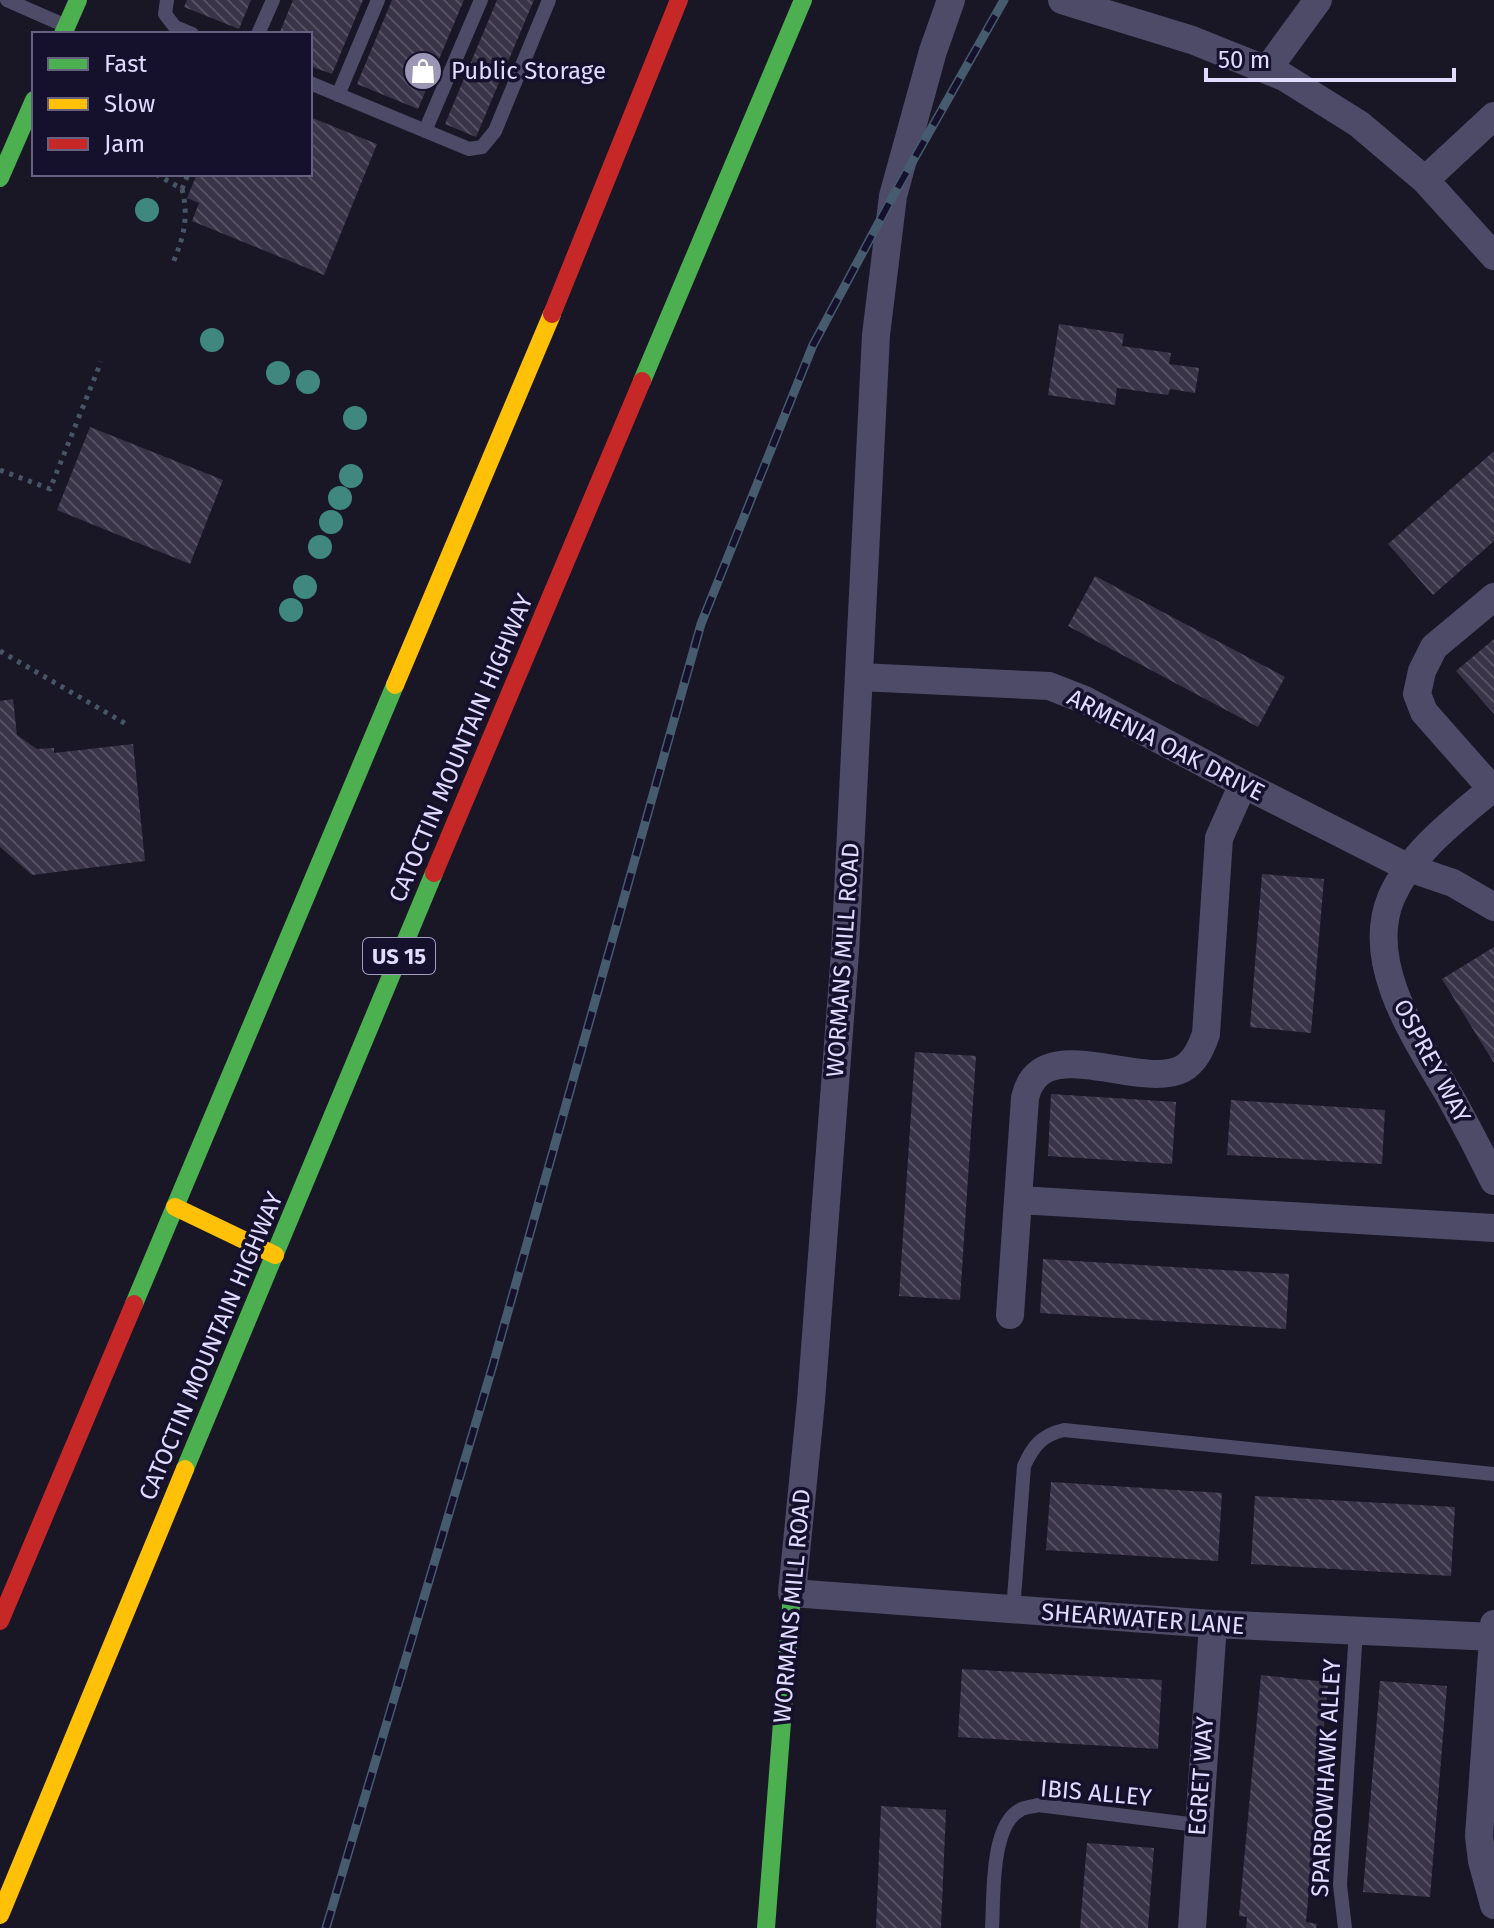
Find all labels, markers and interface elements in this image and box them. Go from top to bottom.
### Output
legend [32,32,312,176]
scale bar [1206,32,1454,82]
text: 50 m [1218,46,1270,74]
text: Fast [104,50,147,78]
shop icon: Public Storage [402,50,444,92]
place label: Public Storage [451,57,606,85]
text: Slow [104,90,155,118]
text: Jam [104,130,145,158]
street label: CATOCTIN MOUNTAIN HIGHWAY [383,589,539,906]
street label: ARMENIA OAK DRIVE [1063,683,1269,807]
street label: WORMANS MILL ROAD [821,842,865,1078]
road number: US 15 [363,938,435,974]
street label: OSPREY WAY [1388,994,1477,1128]
street label: CATOCTIN MOUNTAIN HIGHWAY [133,1187,289,1504]
street label: WORMANS MILL ROAD [768,1488,816,1724]
street label: SHEARWATER LANE [1040,1598,1246,1640]
street label: SPARROWHAWK ALLEY [1306,1657,1346,1898]
street label: EGRET WAY [1183,1715,1219,1837]
street label: IBIS ALLEY [1039,1774,1154,1812]

